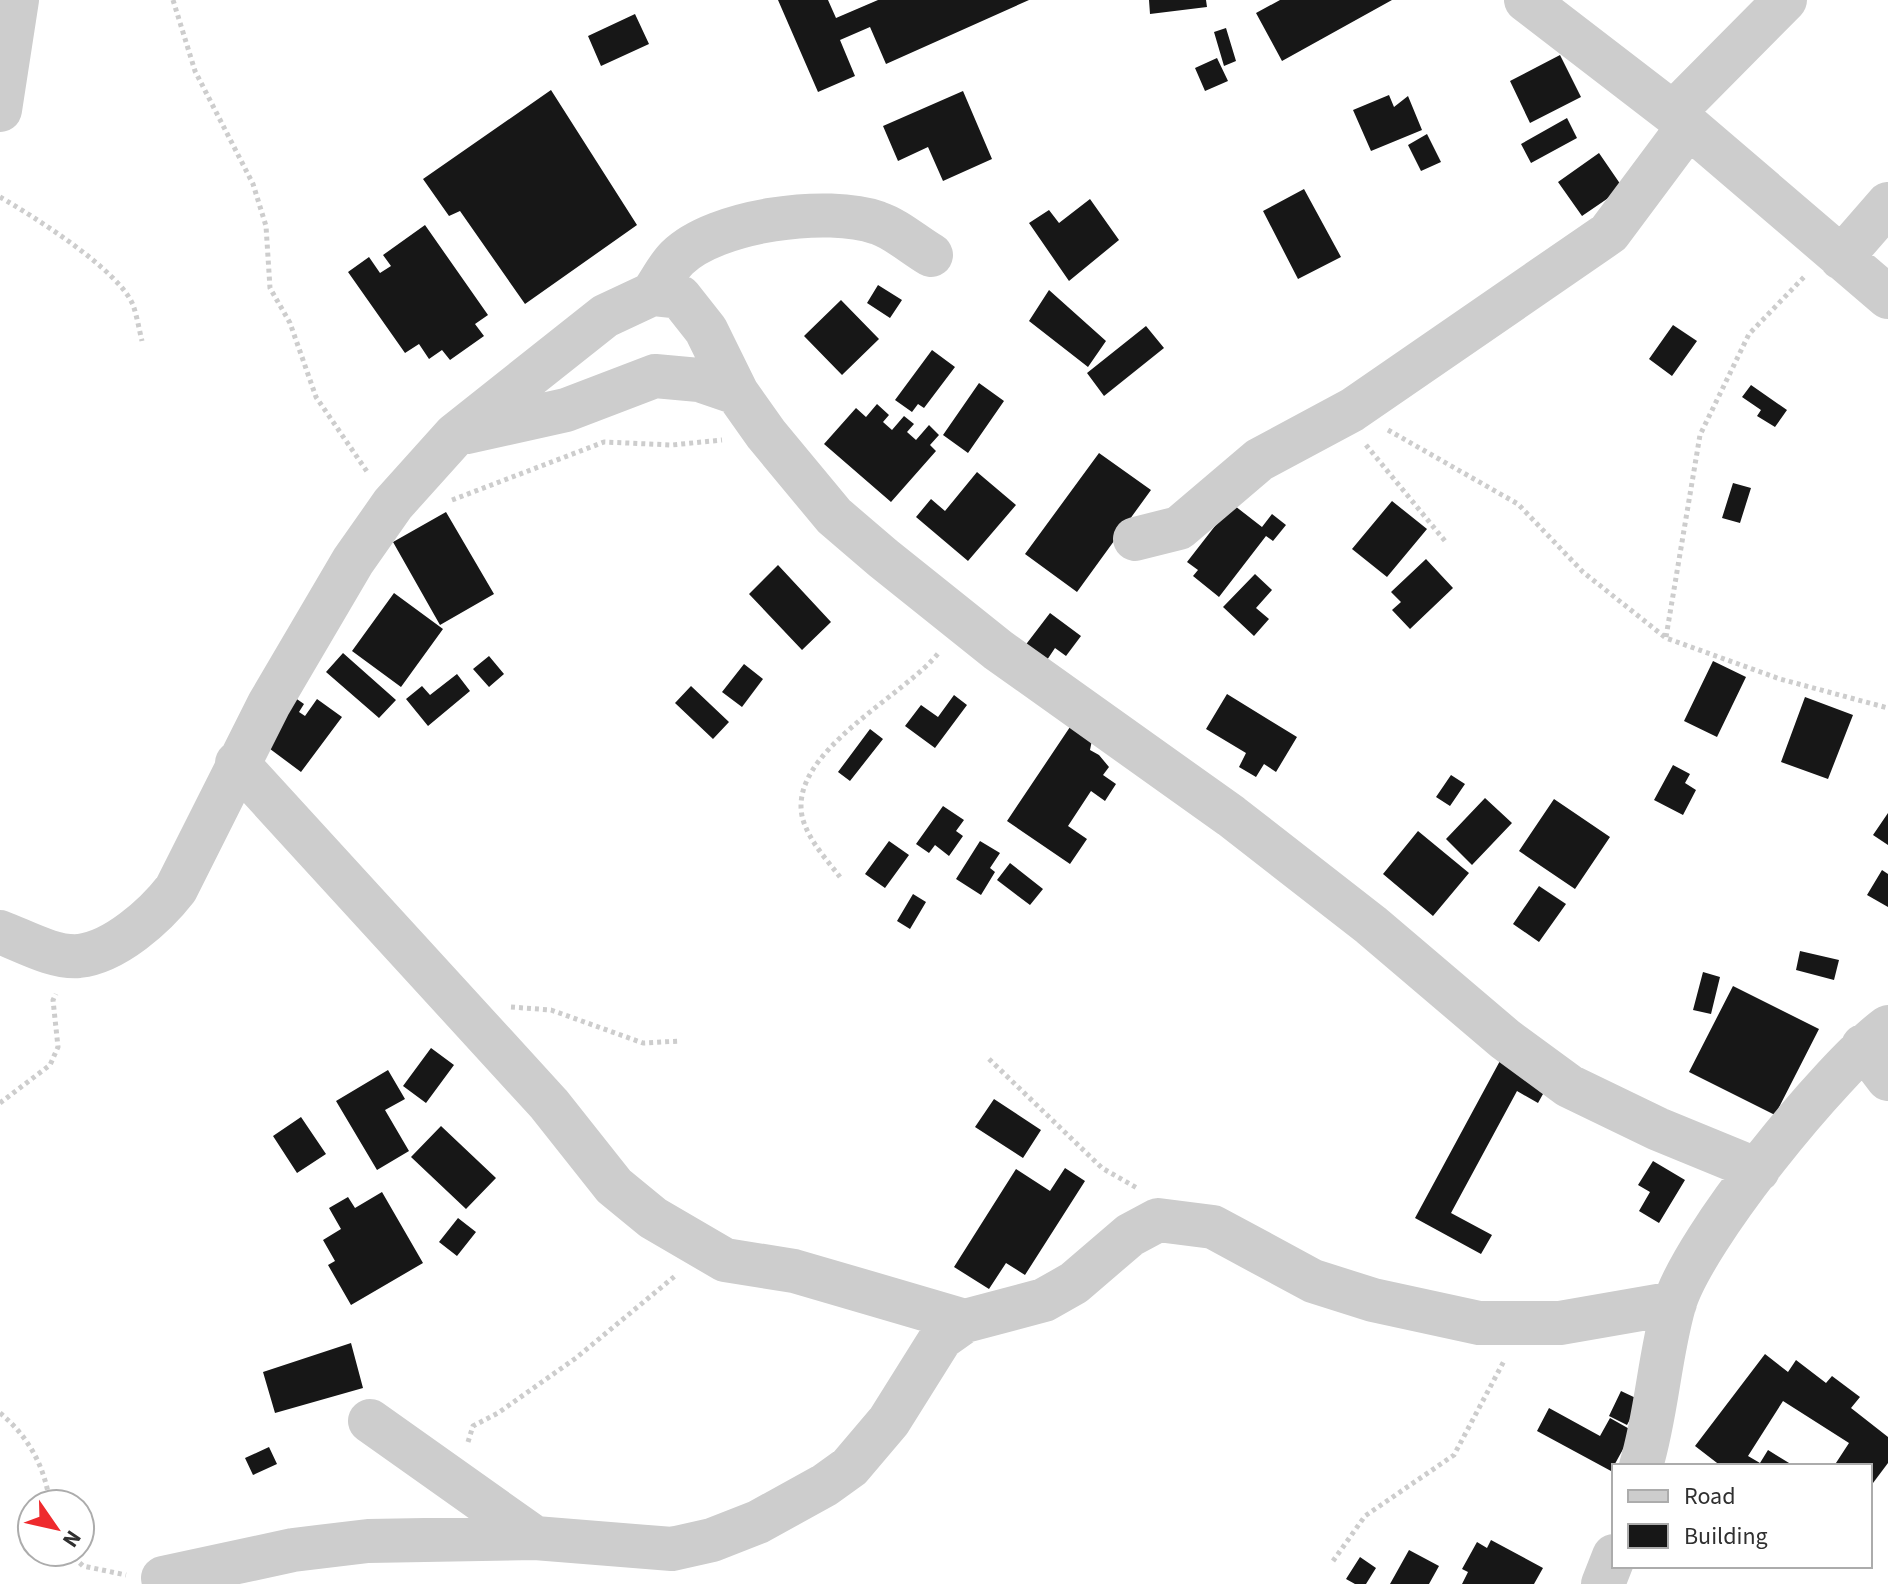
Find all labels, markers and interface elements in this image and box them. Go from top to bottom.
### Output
legend [1612,1464,1872,1568]
text: Road [1684,1479,1736,1514]
north arrow [16,1488,96,1568]
text: Building [1684,1519,1768,1554]
text: N [54,1524,89,1554]

